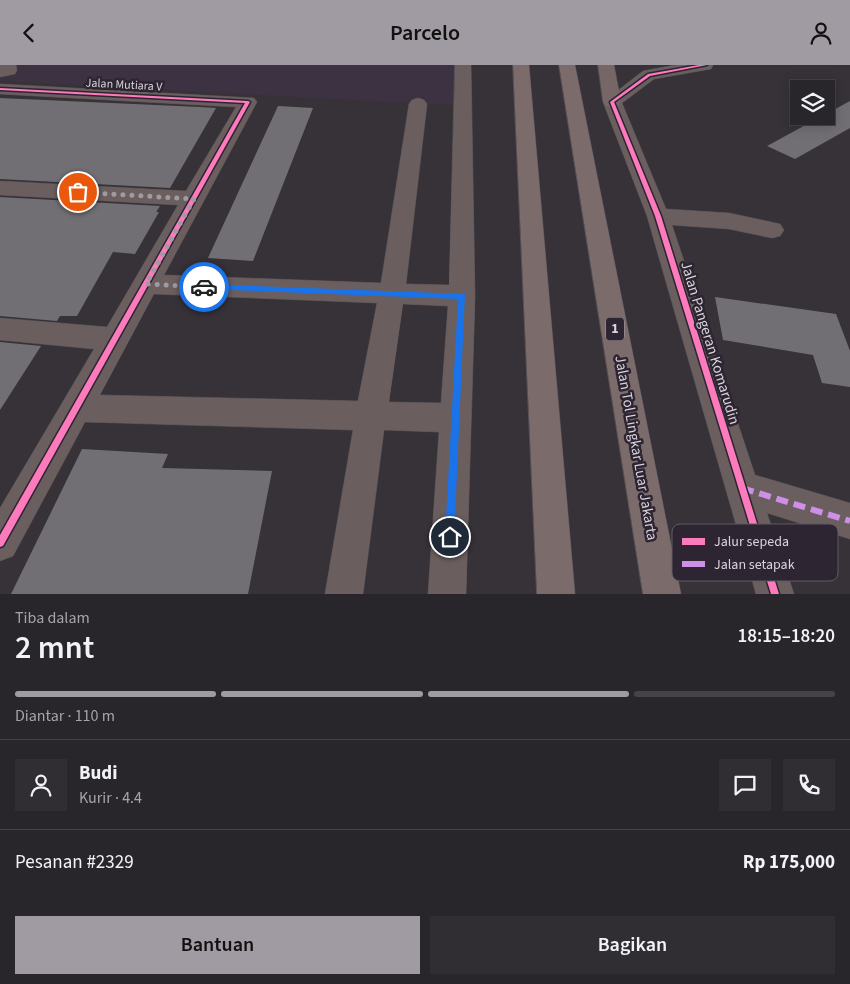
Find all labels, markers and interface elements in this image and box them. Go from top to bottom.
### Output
text: Parcelo [390,17,460,49]
icon: back [15,19,43,47]
icon: person [807,19,835,47]
street label: Jalan Mutiara V [85,75,164,96]
map controls [790,80,835,125]
button: layers [790,80,835,125]
pin [57,171,99,213]
icon: bag [64,178,92,206]
street label: Jalan Pangeran Komarudin [675,259,745,427]
courier [179,262,229,312]
icon: car [190,273,218,301]
road number: 1 [606,317,624,341]
street label: Jalan Tol Lingkar Luar Jakarta [609,354,663,542]
pin [429,516,471,558]
icon: home [436,523,464,551]
legend [672,524,838,581]
text: Jalur sepeda [714,532,789,552]
text: Jalan setapak [714,555,795,575]
text: Tiba dalam [15,607,90,629]
text: 18:15–18:20 [737,623,835,650]
text: 2 mnt [15,625,94,671]
text: Diantar · 110 m [15,705,115,727]
button: person [15,759,67,811]
button: chat [719,759,771,811]
button: phone [783,759,835,811]
text: Budi [79,760,117,787]
text: Kurir · 4.4 [79,787,142,809]
text: Pesanan #2329 [15,849,134,876]
text: Rp 175,000 [743,849,835,876]
button: Bantuan [15,916,420,974]
button: Bagikan [430,916,835,974]

